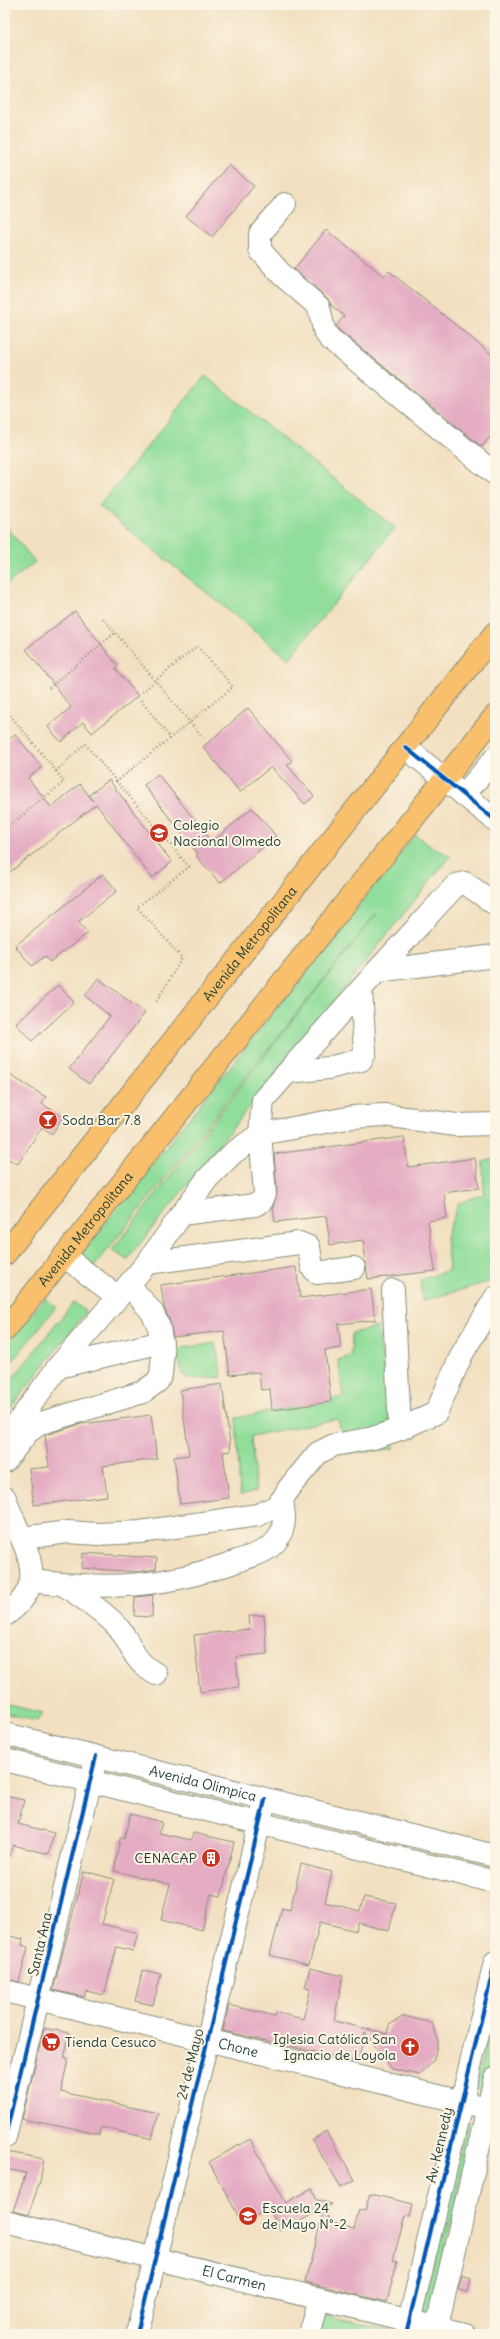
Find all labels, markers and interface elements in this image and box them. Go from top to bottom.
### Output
place label: Colegio Nacional Olmedo [173,816,281,850]
school or university icon: Colegio Nacional Olmedo [148,822,170,844]
street label: Avenida Metropolitana [199,883,301,1005]
bar icon: Soda Bar 7.8 [37,1109,59,1131]
place label: Soda Bar 7.8 [62,1111,141,1129]
street label: Avenida Metropolitana [34,1168,137,1290]
street label: Avenida Olimpica [148,1761,258,1805]
building icon: CENACAP [200,1847,222,1869]
place label: CENACAP [134,1849,197,1867]
street label: Santa Ana [24,1910,56,1978]
street label: 24 de Mayo [172,2026,208,2102]
place label: Iglesia Católica San Ignacio de Loyola [273,2030,396,2064]
supermarket icon: Tienda Cesuco [40,2031,62,2053]
place label: Tienda Cesuco [65,2033,157,2051]
street label: Chone [216,2034,260,2061]
church icon: Iglesia Católica San Ignacio de Loyola [399,2036,421,2058]
street label: Av. Kennedy [422,2105,456,2185]
place label: Escuela 24 de Mayo N°-2 [262,2199,347,2233]
school or university icon: Escuela 24 de Mayo N°-2 [237,2205,259,2227]
street label: El Carmen [200,2261,268,2294]

